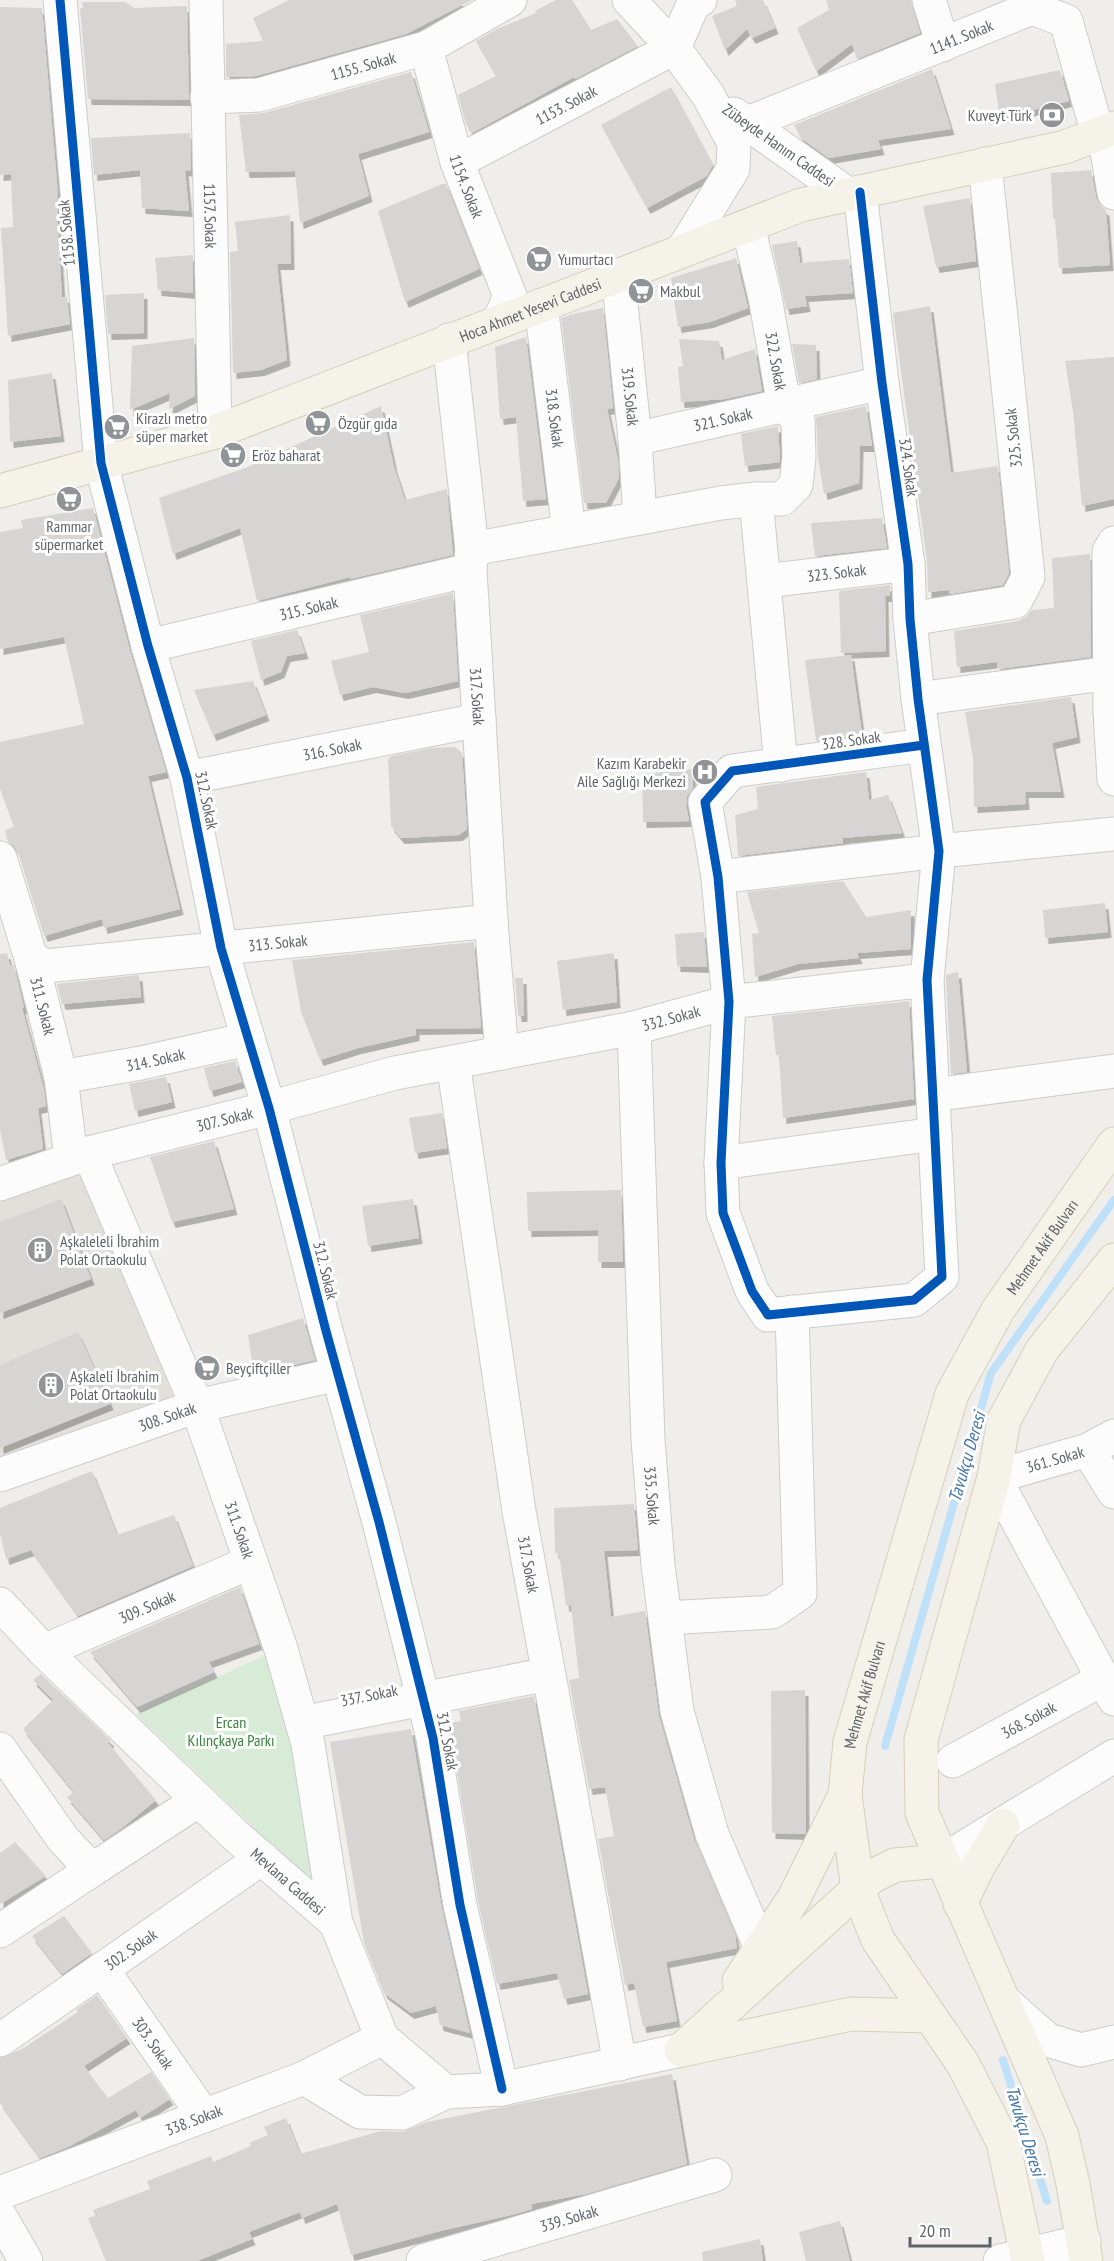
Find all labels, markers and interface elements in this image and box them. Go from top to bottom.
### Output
street label: 1141. Sokak [927,15,997,58]
street label: 1155. Sokak [328,47,398,84]
street label: 1153. Sokak [532,80,601,129]
street label: Zübeyde Hanım Caddesi [719,99,839,191]
bank icon: Kuveyt Türk [1037,100,1067,130]
place label: Kuveyt Türk [968,105,1033,125]
street label: 1154. Sokak [445,152,488,221]
street label: 1157. Sokak [200,183,221,250]
street label: 1158. Sokak [53,198,79,267]
supermarket icon: Yumurtacı [524,244,554,274]
place label: Yumurtacı [558,249,613,269]
street label: Hoca Ahmet Yesevi Caddesi [457,273,604,346]
supermarket icon: Makbul [626,276,656,306]
place label: Makbul [660,281,701,301]
street label: 322. Sokak [761,330,791,393]
street label: 319. Sokak [618,366,644,428]
street label: 318. Sokak [541,387,569,450]
street label: 321. Sokak [692,403,755,435]
street label: 325. Sokak [1000,407,1026,469]
place label: Kirazlı metro süper market [136,408,209,446]
supermarket icon: Özgür gıda [303,408,333,438]
supermarket icon: Kirazlı metro süper market [102,412,132,442]
place label: Özgür gıda [338,413,397,433]
street label: 324. Sokak [895,436,923,499]
supermarket icon: Eröz baharat [218,440,248,470]
place label: Eröz baharat [252,445,321,465]
supermarket icon: Rammar süpermarket [54,484,84,514]
place label: Rammar süpermarket [35,516,104,554]
street label: 323. Sokak [806,559,868,586]
street label: 315. Sokak [277,591,341,625]
street label: 317. Sokak [466,667,489,727]
street label: 328. Sokak [820,726,883,754]
street label: 316. Sokak [301,733,364,765]
place label: Kazım Karabekir Aile Sağlığı Merkezi [577,753,687,791]
hospital icon: Kazım Karabekir Aile Sağlığı Merkezi [690,757,720,787]
street label: 312. Sokak [191,769,223,832]
street label: 313. Sokak [247,930,309,955]
street label: 311. Sokak [26,975,60,1038]
street label: 332. Sokak [640,1000,703,1035]
street label: 314. Sokak [125,1043,187,1075]
street label: 307. Sokak [194,1102,256,1136]
street label: Mehmet Akif Bulvarı [1002,1195,1082,1298]
place label: Aşkaleleli İbrahim Polat Ortaokulu [60,1231,159,1269]
building icon: Aşkaleleli İbrahim Polat Ortaokulu [25,1235,55,1265]
street label: 312. Sokak [309,1239,343,1302]
supermarket icon: Beyçiftçiller [192,1353,222,1383]
place label: Beyçiftçiller [226,1358,291,1378]
place label: Aşkaleli İbrahim Polat Ortaokulu [70,1366,159,1404]
building icon: Aşkaleli İbrahim Polat Ortaokulu [36,1370,66,1400]
street label: 308. Sokak [136,1397,199,1436]
water label: Tavukçu Deresi [943,1407,991,1505]
street label: 361. Sokak [1024,1441,1087,1477]
street label: 335. Sokak [640,1465,665,1527]
street label: 311. Sokak [221,1498,259,1562]
street label: 317. Sokak [514,1534,544,1595]
street label: 309. Sokak [116,1586,179,1628]
street label: Mehmet Akif Bulvarı [839,1638,889,1749]
street label: 337. Sokak [339,1680,400,1710]
street label: 368. Sokak [998,1696,1060,1743]
street label: 312. Sokak [433,1710,464,1773]
park label: Ercan Kılınçkaya Parkı [188,1712,274,1750]
street label: Mevlana Caddesi [247,1843,330,1919]
street label: 302. Sokak [100,1924,161,1974]
street label: 303. Sokak [128,2013,179,2074]
water label: Tavukçu Deresi [1001,2083,1051,2180]
street label: 338. Sokak [162,2100,226,2140]
street label: 339. Sokak [537,2200,601,2236]
scale bar [910,2210,990,2248]
text: 20 m [919,2219,951,2242]

